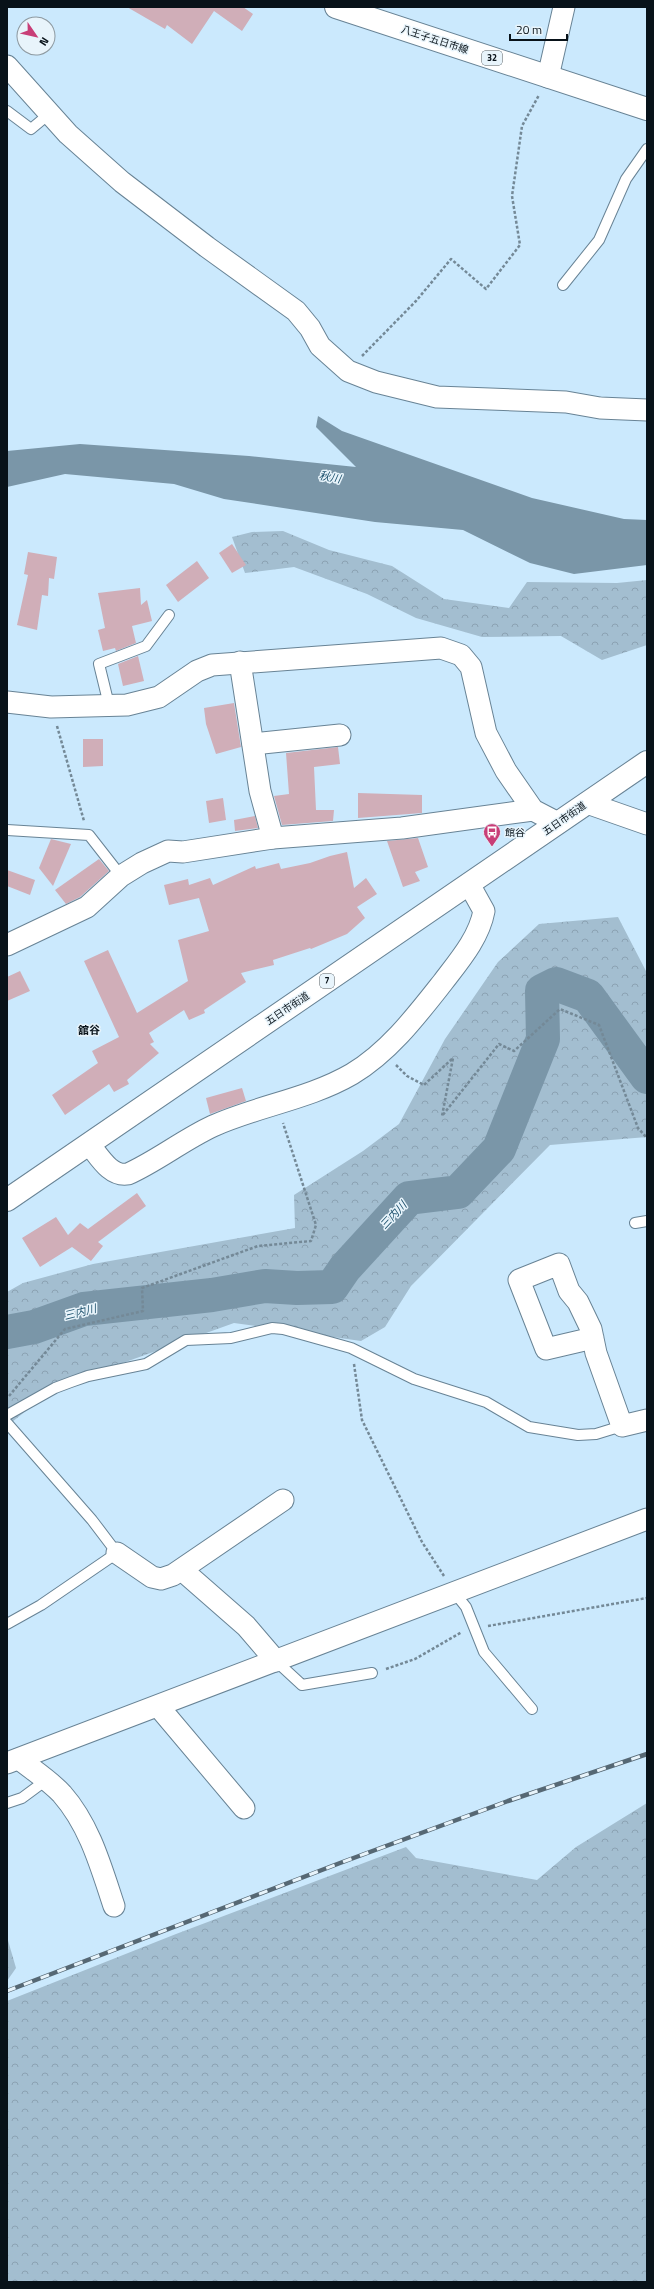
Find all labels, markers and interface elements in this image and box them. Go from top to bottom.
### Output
north arrow [16,16,56,56]
scale bar [510,16,567,42]
text: 20 m [516,20,542,39]
street label: 八王子五日市線 [399,22,470,57]
text: N [36,34,53,49]
road number: 32 [482,51,502,65]
water label: 秋川 [318,467,343,487]
street label: 五日市街道 [540,798,589,839]
bus stop icon: 館谷 [482,822,502,847]
place label: 館谷 [505,825,525,840]
road number: 7 [320,974,334,988]
street label: 五日市街道 [262,988,312,1029]
district label: 舘谷 [78,1022,100,1038]
water label: 三内川 [376,1197,411,1233]
water label: 三内川 [62,1300,99,1324]

